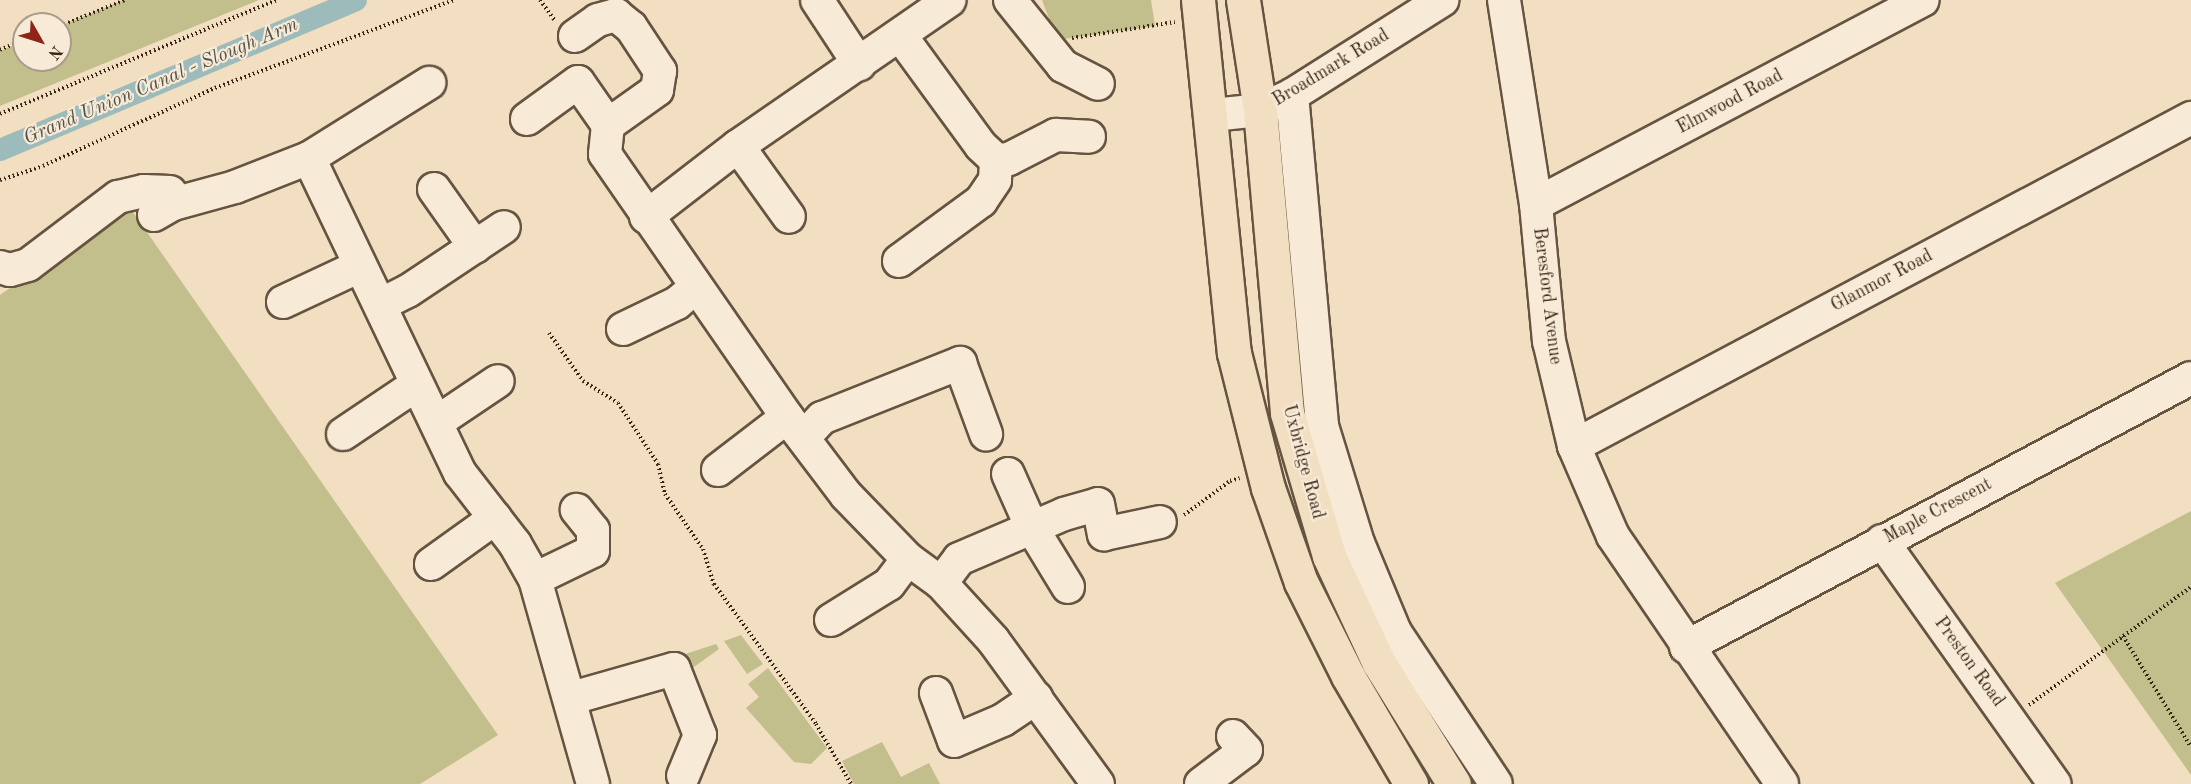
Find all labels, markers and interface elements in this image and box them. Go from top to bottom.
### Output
north arrow [12,12,72,72]
water label: Grand Union Canal - Slough Arm [20,13,302,151]
street label: Broadmark Road [1269,25,1393,111]
text: N [44,42,65,62]
street label: Elmwood Road [1673,65,1787,139]
street label: Beresford Avenue [1528,226,1566,366]
street label: Glanmor Road [1827,245,1937,317]
street label: Uxbridge Road [1277,403,1329,521]
street label: Maple Crescent [1880,473,1996,549]
street label: Preston Road [1929,613,2009,711]

